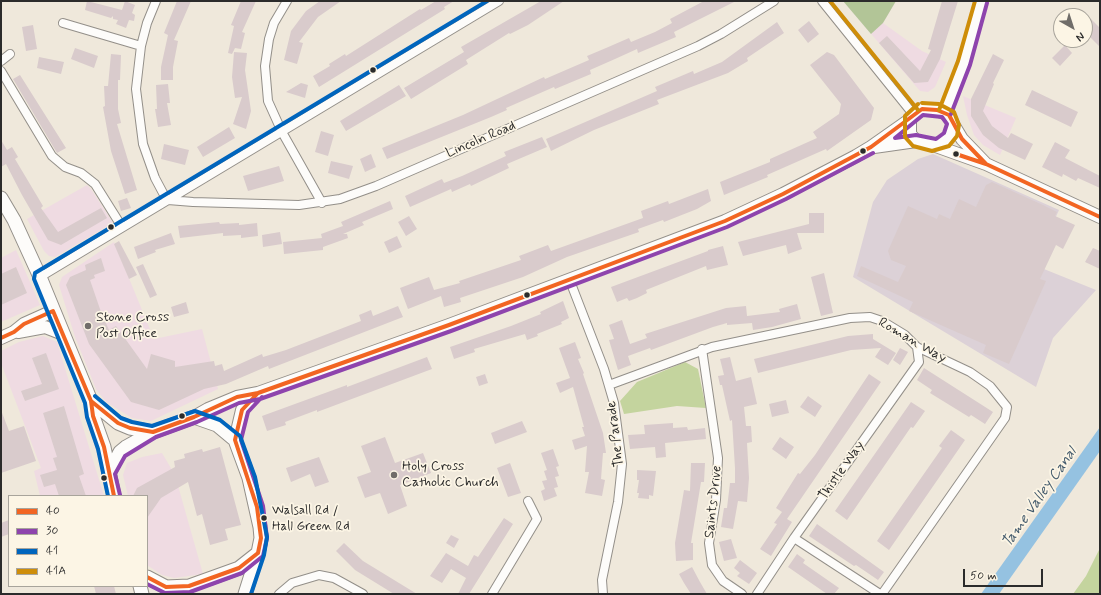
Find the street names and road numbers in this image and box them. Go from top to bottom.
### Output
street label: Lincoln Road [444,118,518,162]
street label: Roman Way [875,315,949,367]
street label: The Parade [604,400,628,468]
street label: Thistle Way [816,438,868,504]
street label: Saints Drive [702,465,726,539]

